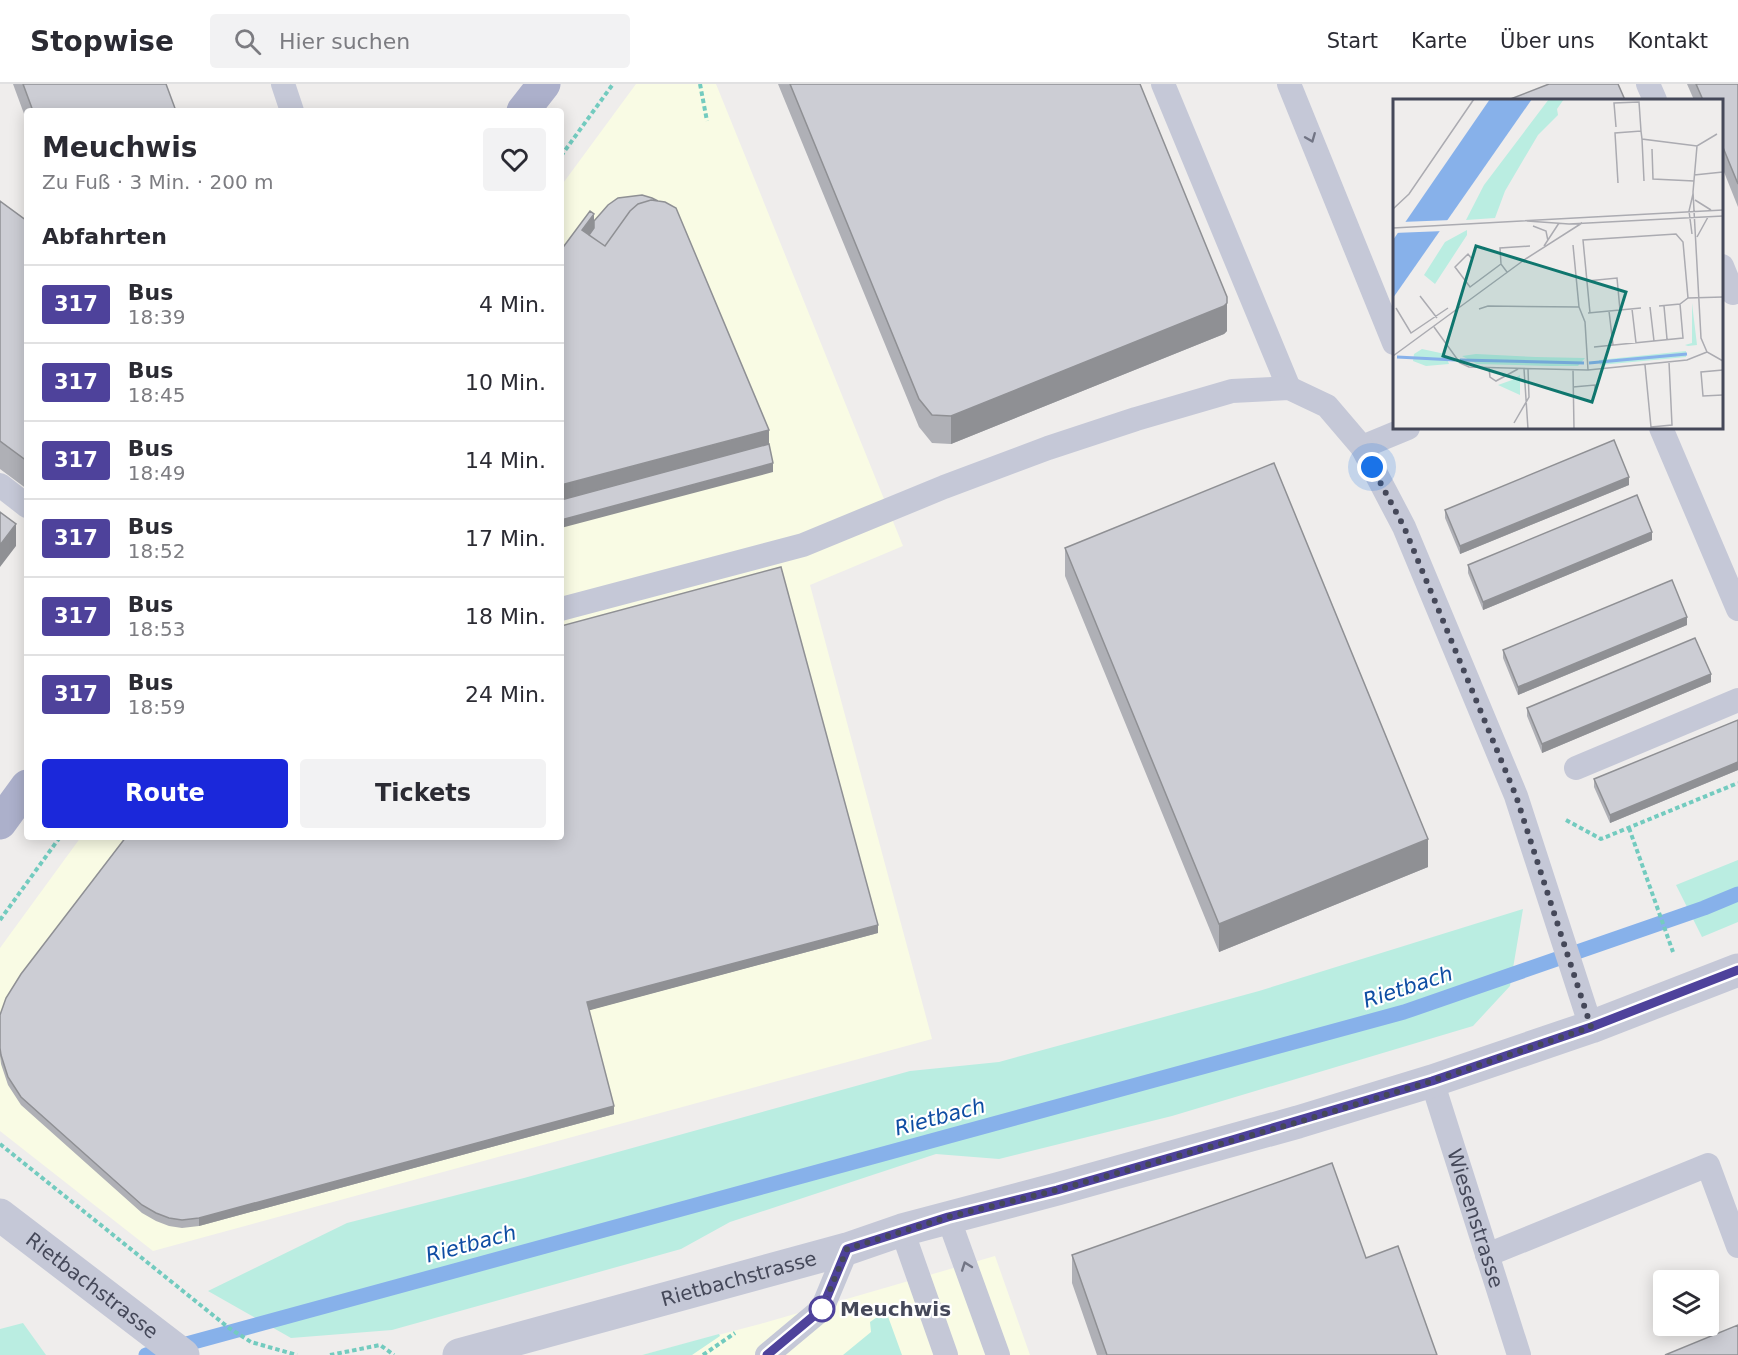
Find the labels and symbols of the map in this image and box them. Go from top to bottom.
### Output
inset map [1393,99,1723,429]
one-way arrow [1304,132,1316,143]
your location [1357,452,1387,482]
water label: Rietbach [1360,961,1456,1013]
water label: Rietbach [892,1093,988,1141]
street label: Wiesenstrasse [1442,1146,1509,1291]
water label: Rietbach [423,1220,519,1268]
street label: Rietbachstrasse [21,1227,163,1344]
street label: Rietbachstrasse [658,1246,819,1311]
one-way arrow [960,1261,973,1272]
marker: Meuchwis [809,1296,835,1322]
place label: Meuchwis [840,1297,951,1321]

